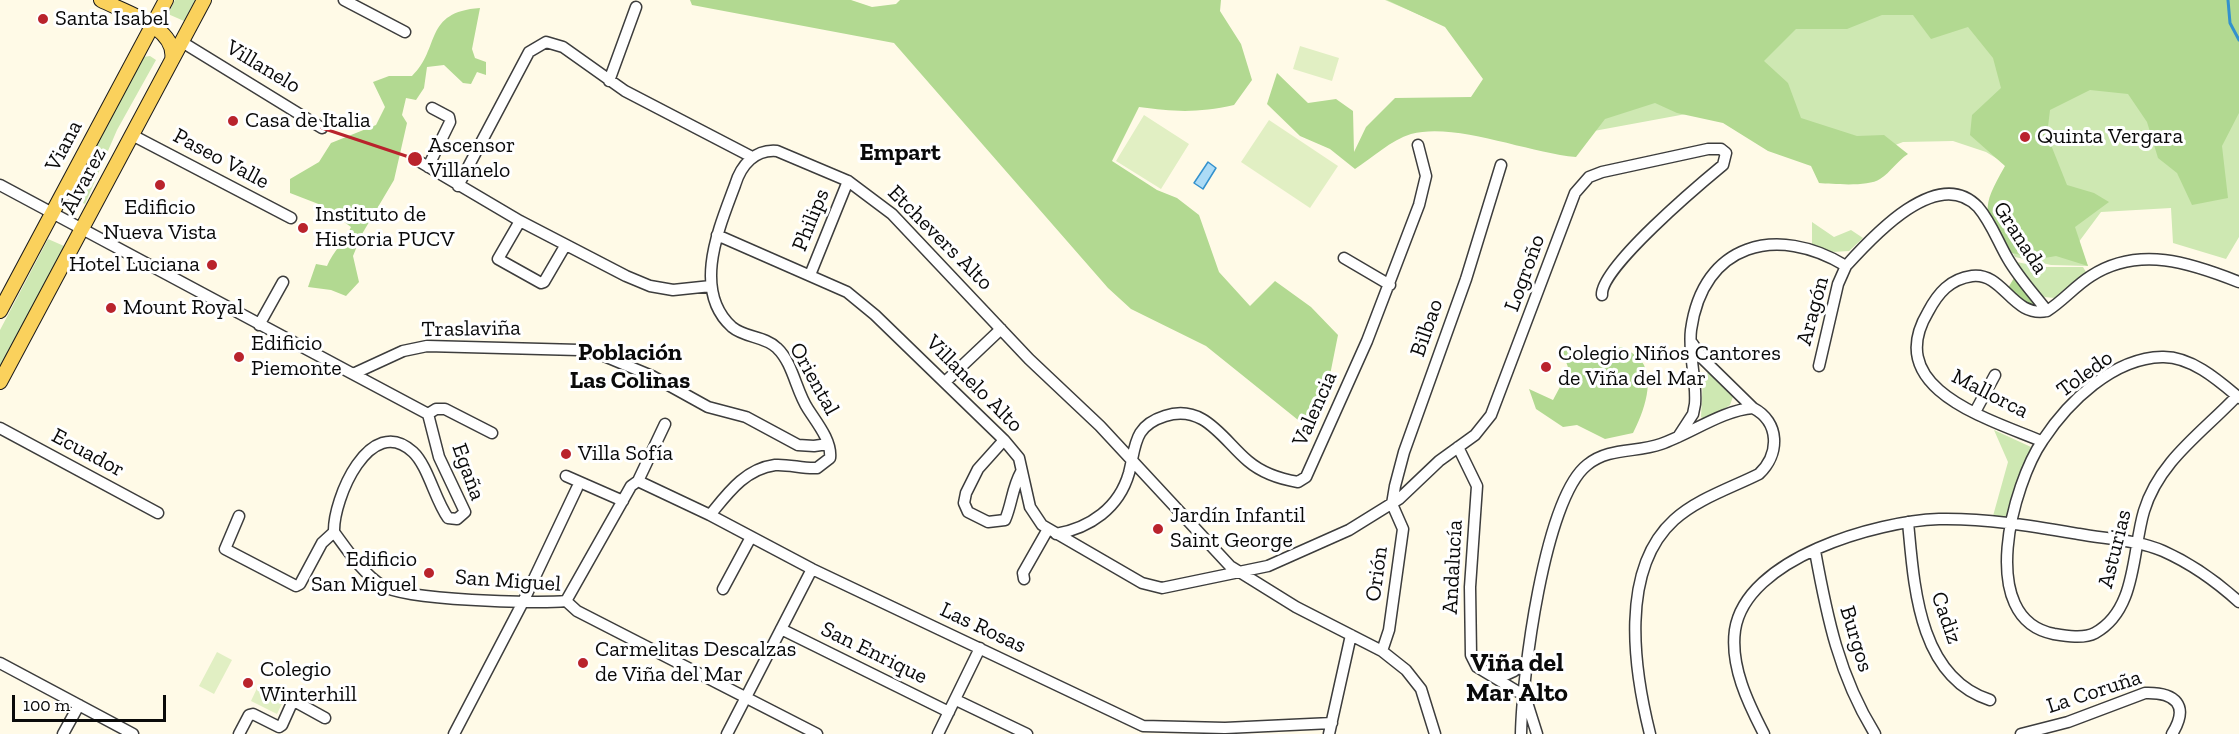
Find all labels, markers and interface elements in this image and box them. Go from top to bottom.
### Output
place label: Santa Isabel [55,6,169,32]
marker: Santa Isabel [36,12,50,26]
street label: Villanelo [221,34,305,100]
place label: Casa de Italia [245,108,371,134]
marker: Casa de Italia [226,114,240,128]
street label: Viana [40,116,88,176]
street label: Paseo Valle [168,123,274,195]
place label: Quinta Vergara [2037,124,2183,150]
marker: Quinta Vergara [2018,130,2032,144]
place label: Ascensor Villanelo [428,133,515,184]
district label: Empart [859,139,941,167]
street label: Álvarez [56,143,112,219]
marker: Ascensor Villanelo [406,150,424,168]
marker: Edificio Nueva Vista [153,178,167,192]
street label: Etchevers Alto [882,180,998,296]
street label: Philips [787,185,835,255]
place label: Edificio Nueva Vista [103,195,217,246]
street label: Granada [1987,197,2053,279]
place label: Instituto de Historia PUCV [315,202,455,254]
marker: Instituto de Historia PUCV [296,221,310,235]
street label: Logroño [1499,231,1551,315]
place label: Hotel Luciana [69,252,200,278]
marker: Hotel Luciana [205,258,219,272]
street label: Aragón [1791,274,1835,348]
place label: Mount Royal [123,295,243,321]
street label: Bilbao [1405,296,1449,360]
marker: Mount Royal [104,301,118,315]
street label: Traslaviña [421,315,521,343]
street label: Villanelo Alto [920,330,1028,438]
place label: Edificio Piemonte [251,331,342,382]
street label: Oriental [783,338,845,420]
district label: Población Las Colinas [570,339,690,395]
place label: Colegio Niños Cantores de Viña del Mar [1558,341,1781,392]
street label: Toledo [2052,345,2118,403]
marker: Edificio Piemonte [232,350,246,364]
marker: Colegio Niños Cantores de Viña del Mar [1539,360,1553,374]
street label: Mallorca [1947,363,2033,425]
street label: Valencia [1287,367,1343,451]
street label: Ecuador [47,423,129,483]
street label: Egaña [446,440,490,504]
place label: Villa Sofía [578,441,673,467]
marker: Villa Sofía [559,447,573,461]
place label: Jardín Infantil Saint George [1170,503,1305,554]
street label: Asturias [2093,507,2137,591]
street label: Andalucía [1437,519,1469,615]
marker: Jardín Infantil Saint George [1151,522,1165,536]
street label: Orión [1360,545,1394,603]
place label: Edificio San Miguel [311,547,417,598]
street label: San Miguel [454,564,562,598]
marker: Edificio San Miguel [422,566,436,580]
street label: Cadiz [1925,589,1967,647]
street label: Las Rosas [936,597,1030,659]
street label: Burgos [1833,603,1879,675]
street label: San Enrique [816,616,932,690]
place label: Carmelitas Descalzas de Viña del Mar [595,637,796,688]
district label: Viña del Mar Alto [1466,648,1568,710]
marker: Carmelitas Descalzas de Viña del Mar [576,656,590,670]
place label: Colegio Winterhill [260,657,357,708]
street label: La Coruña [2043,664,2145,720]
marker: Colegio Winterhill [241,676,255,690]
scale bar [15,683,170,721]
text: 100 m [23,694,70,716]

